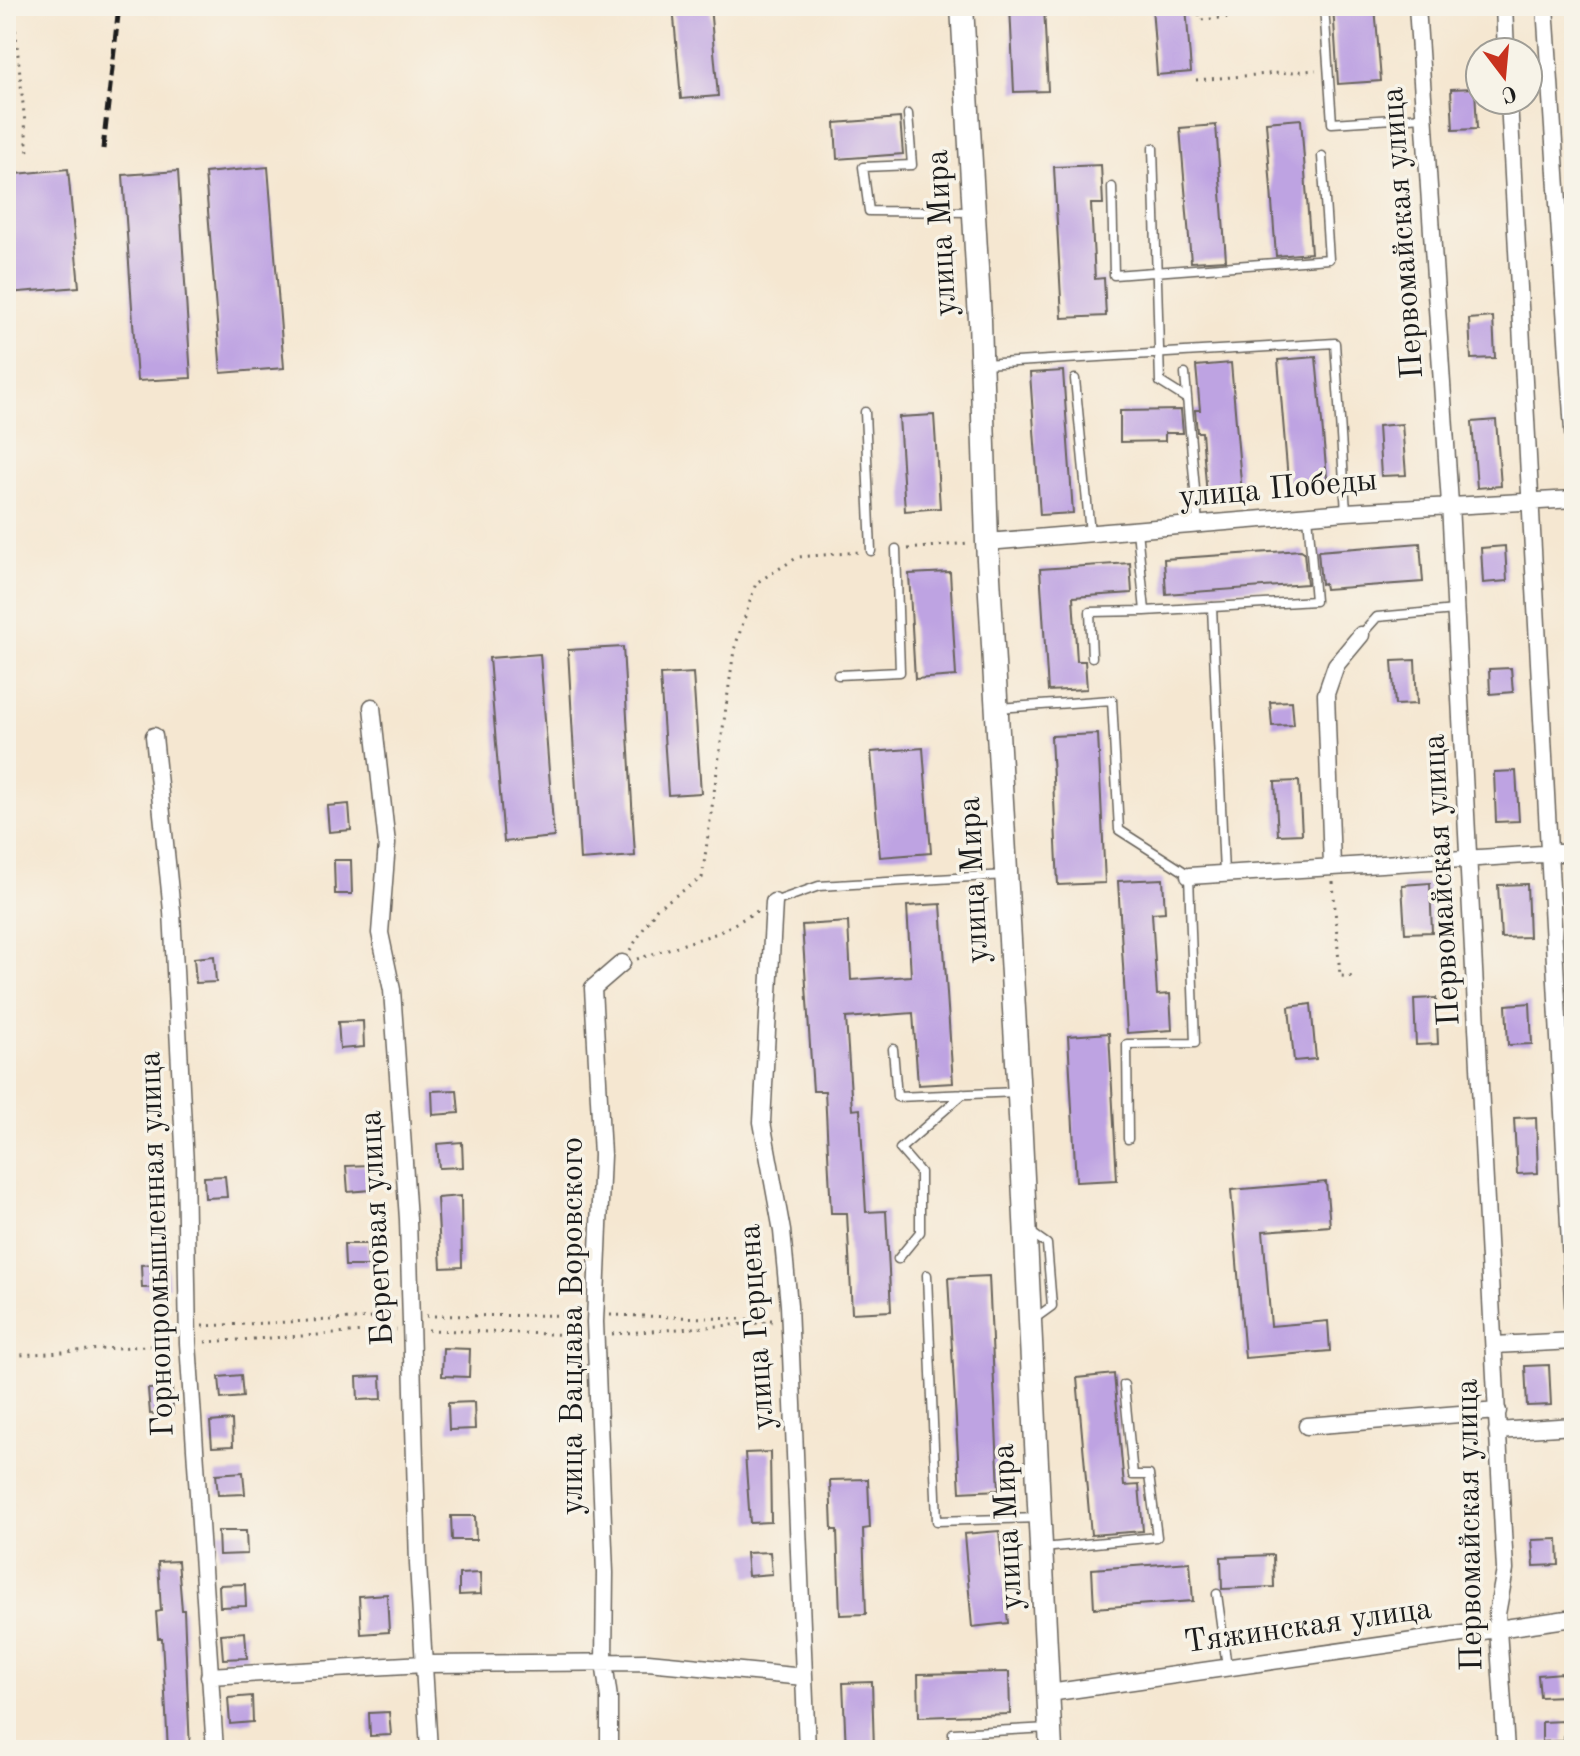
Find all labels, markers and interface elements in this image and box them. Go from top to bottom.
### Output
north arrow [1464,36,1544,116]
text: С [1499,81,1519,106]
street label: Первомайская улица [1378,86,1430,380]
street label: улица Мира [923,148,963,317]
street label: улица Победы [1177,465,1379,515]
street label: Первомайская улица [1419,733,1467,1027]
street label: улица Мира [955,795,995,964]
street label: Горнопромышленная улица [135,1050,181,1437]
street label: Береговая улица [356,1109,400,1346]
street label: улица Вацлава Воровского [558,1137,590,1515]
street label: улица Герцена [735,1223,781,1431]
street label: Первомайская улица [1452,1378,1490,1671]
street label: улица Мира [989,1442,1029,1611]
street label: Тяжинская улица [1182,1594,1434,1660]

